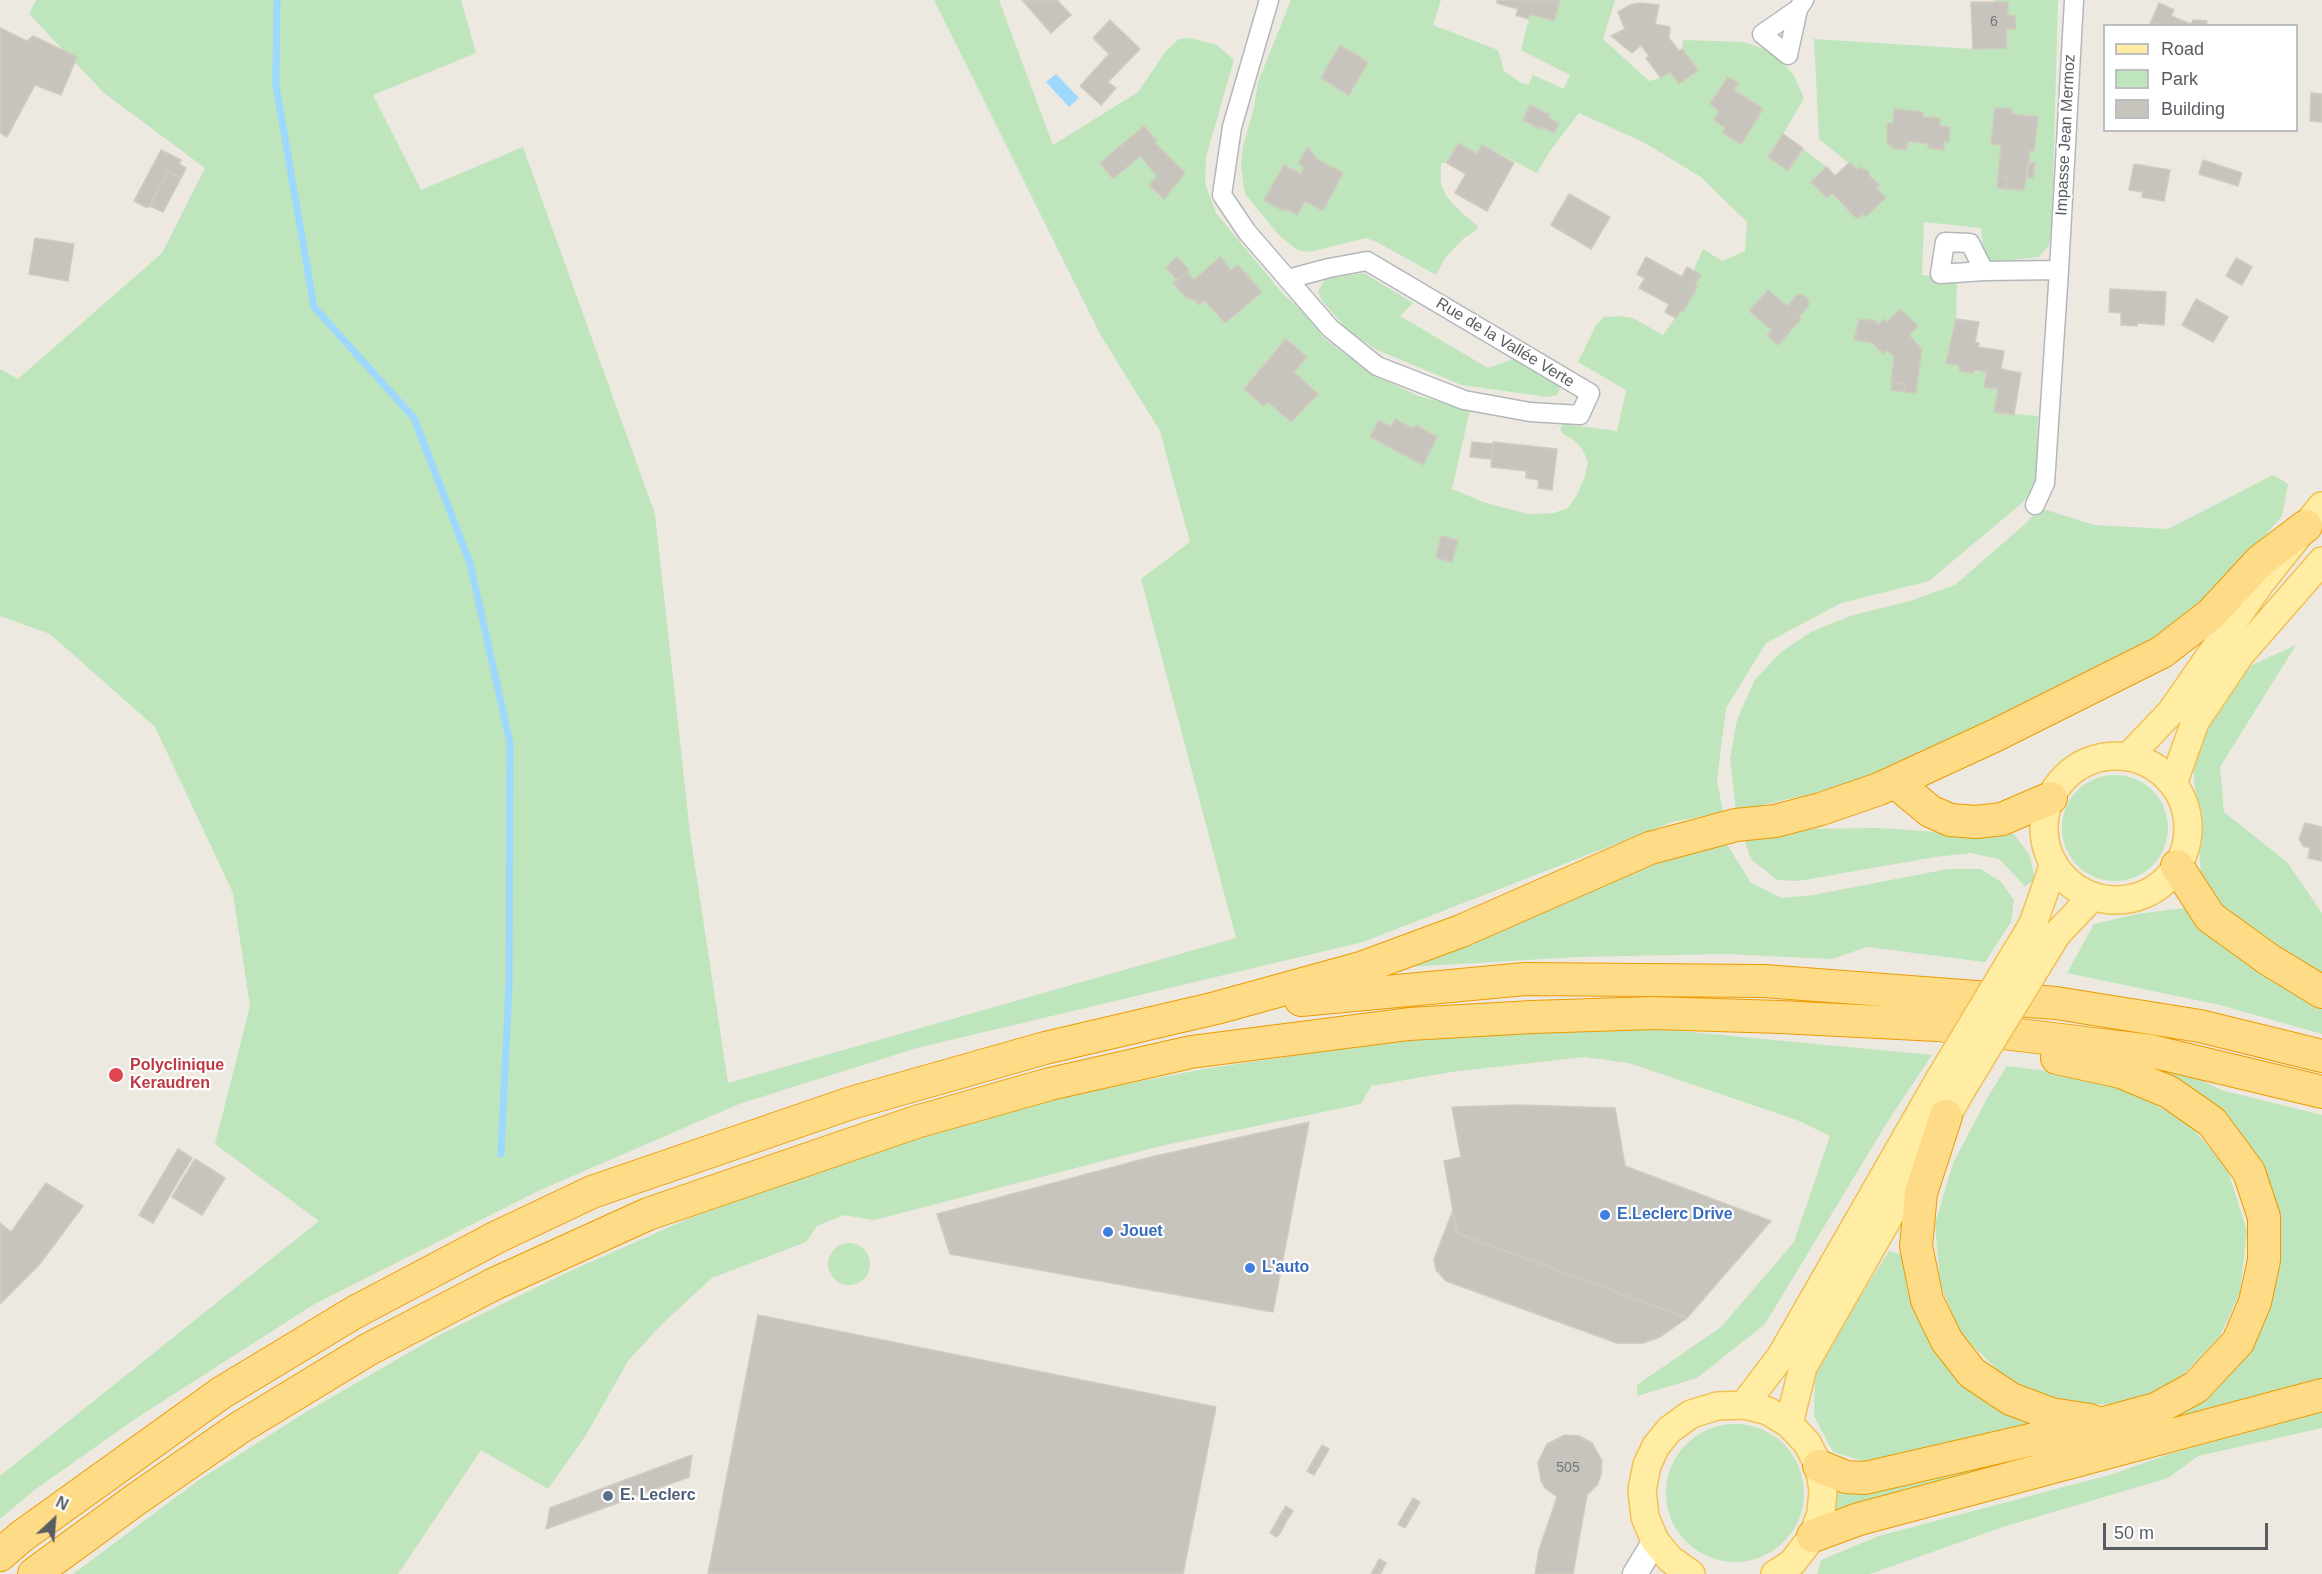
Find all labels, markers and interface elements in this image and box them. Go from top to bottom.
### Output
house number: 6 [1990,14,1998,30]
legend [2103,24,2298,132]
text: Road [2161,39,2204,59]
street label: Impasse Jean Mermoz [2052,54,2080,216]
text: Park [2161,69,2198,89]
text: Building [2161,99,2225,119]
street label: Rue de la Vallée Verte [1432,294,1578,392]
place label: Polyclinique Keraudren [130,1056,224,1094]
marker: Polyclinique Keraudren [107,1066,125,1084]
place label: E.Leclerc Drive [1617,1205,1733,1225]
marker: E.Leclerc Drive [1598,1208,1612,1222]
place label: Jouet [1120,1222,1163,1242]
marker: Jouet [1101,1225,1115,1239]
place label: L'auto [1262,1258,1309,1278]
marker: L'auto [1243,1261,1257,1275]
house number: 505 [1556,1460,1580,1476]
place label: E. Leclerc [620,1486,696,1506]
marker: E. Leclerc [601,1489,615,1503]
north arrow [24,1490,84,1550]
text: N [53,1493,71,1514]
scale bar [2106,1511,2271,1549]
text: 50 m [2114,1523,2154,1543]

